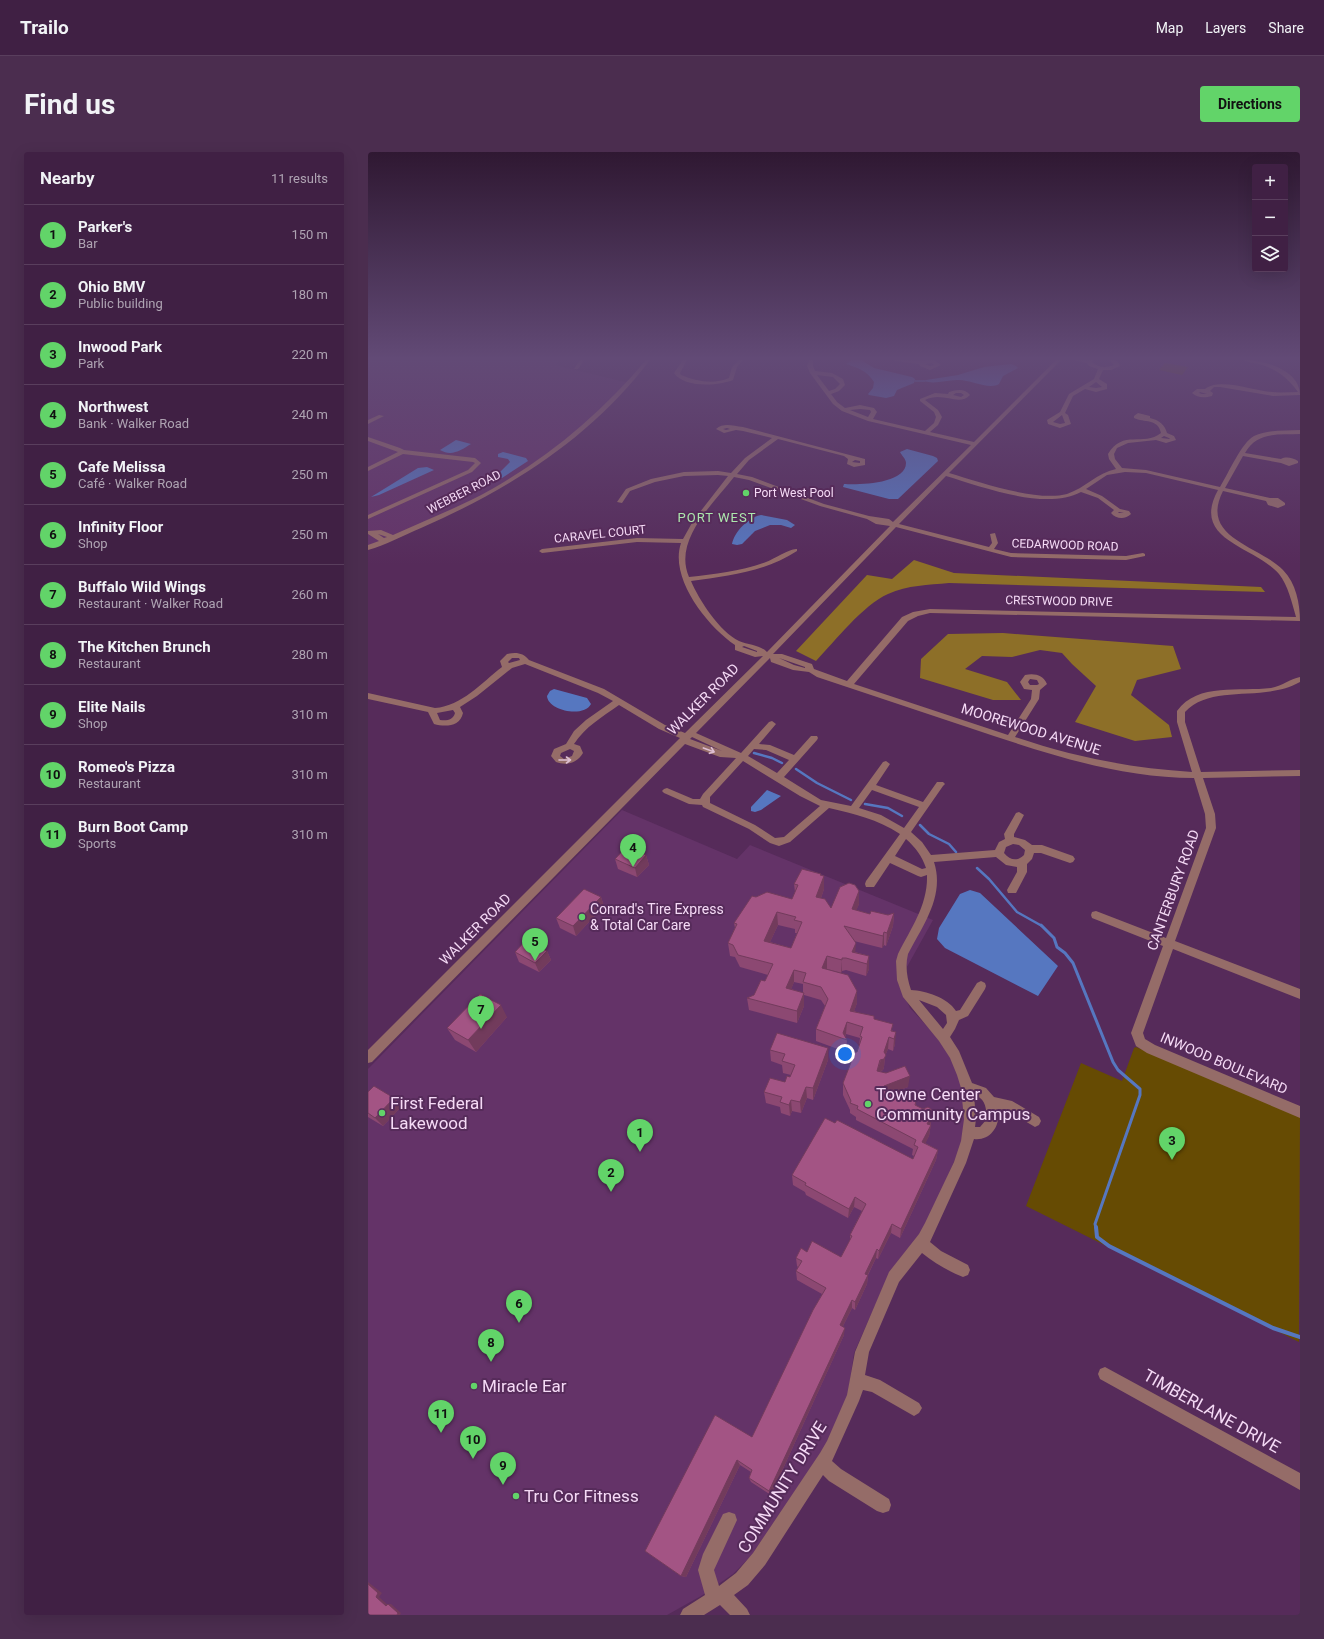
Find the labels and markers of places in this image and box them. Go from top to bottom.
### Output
place label: Port West Pool [754,486,834,500]
marker: Port West Pool [741,488,751,498]
pin: 4 [620,834,646,867]
place label: Conrad's Tire Express & Total Car Care [590,901,724,933]
marker: Conrad's Tire Express & Total Car Care [577,912,587,922]
pin: 5 [522,928,548,961]
pin: 7 [468,996,494,1029]
place label: Towne Center Community Campus [876,1084,1030,1124]
place label: First Federal Lakewood [390,1093,484,1133]
marker: Towne Center Community Campus [863,1099,873,1109]
marker: First Federal Lakewood [377,1108,387,1118]
pin: 1 [627,1119,653,1152]
pin: 3 [1159,1127,1185,1160]
pin: 2 [598,1159,624,1192]
pin: 6 [506,1290,532,1323]
pin: 8 [478,1329,504,1362]
place label: Miracle Ear [482,1376,567,1396]
marker: Miracle Ear [469,1381,479,1391]
pin: 11 [428,1400,454,1433]
pin: 10 [460,1426,486,1459]
pin: 9 [490,1452,516,1485]
place label: Tru Cor Fitness [524,1486,639,1506]
marker: Tru Cor Fitness [511,1491,521,1501]

